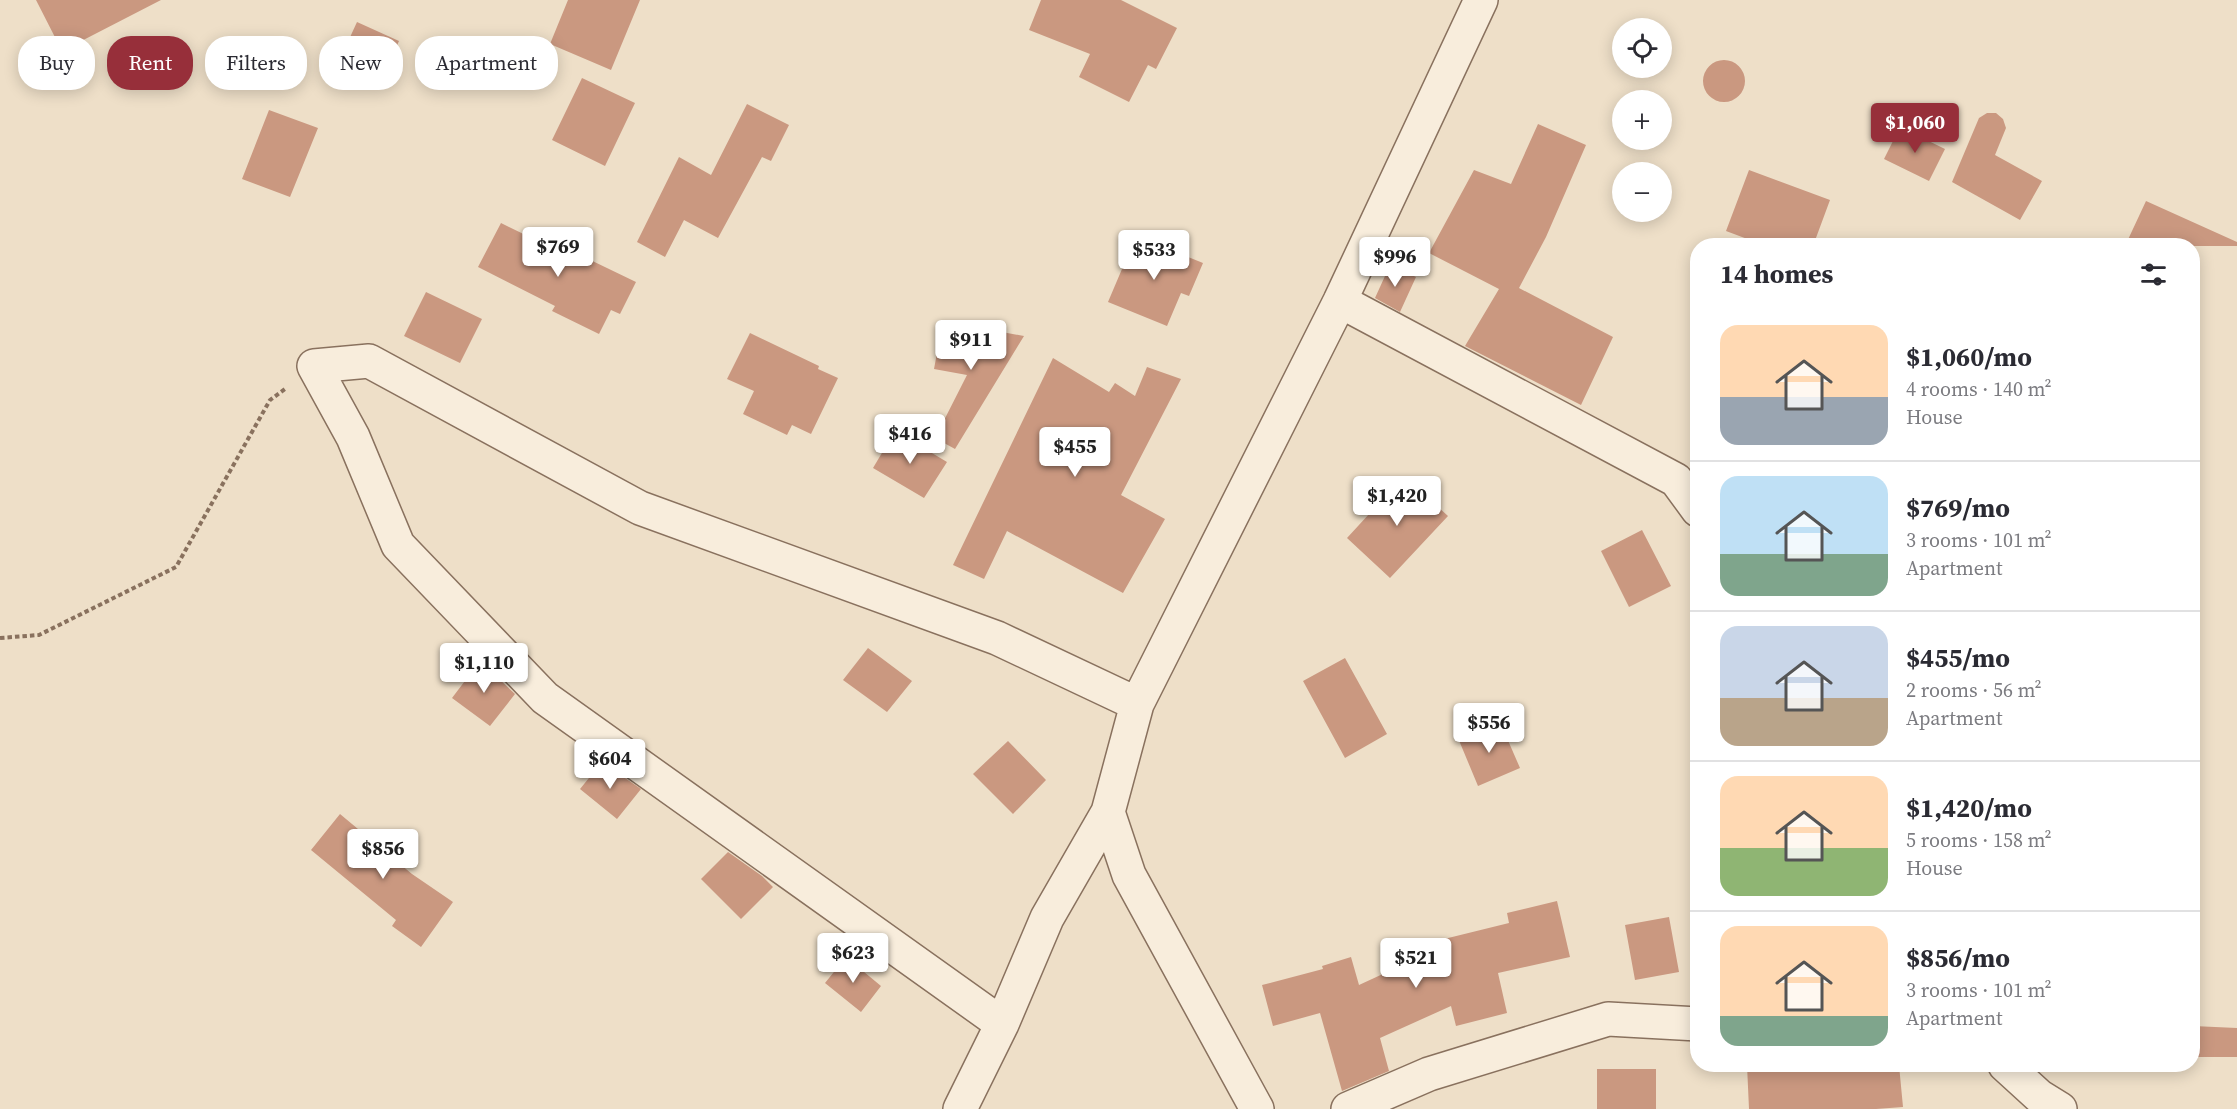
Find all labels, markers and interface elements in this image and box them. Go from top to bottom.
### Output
map controls [1612,18,1672,222]
button: locate [1612,18,1672,78]
chip: Buy [18,36,95,90]
chip: Rent [107,36,193,90]
chip: Filters [205,36,307,90]
chip: New [319,36,403,90]
chip: Apartment [415,36,558,90]
button: + [1612,90,1672,150]
pin: $1,060 [1866,103,1964,154]
text: $1,060 [1885,108,1945,136]
button: − [1612,162,1672,222]
pin: $769 [522,227,594,278]
pin: $533 [1118,230,1190,281]
text: $769 [536,232,580,260]
text: $533 [1132,235,1176,263]
pin: $996 [1359,237,1431,288]
text: $996 [1373,242,1417,270]
text: 14 homes [1720,256,1833,292]
icon: filters [2137,258,2170,291]
pin: $911 [935,320,1007,371]
text: $911 [949,325,993,353]
text: $1,060/mo [1906,339,2032,375]
icon: home [1768,349,1840,421]
text: 4 rooms · 140 m² [1906,375,2052,403]
text: House [1906,403,1963,431]
pin: $416 [874,414,946,465]
text: $416 [888,419,932,447]
pin: $455 [1039,427,1111,478]
text: $455 [1053,432,1097,460]
pin: $1,420 [1348,476,1446,527]
text: $1,420 [1367,481,1427,509]
text: $769/mo [1906,490,2010,526]
icon: home [1768,500,1840,572]
text: 3 rooms · 101 m² [1906,526,2052,554]
text: Apartment [1906,554,2003,582]
text: $455/mo [1906,640,2010,676]
pin: $1,110 [435,643,533,694]
text: $1,110 [454,648,514,676]
icon: home [1768,650,1840,722]
text: 2 rooms · 56 m² [1906,676,2042,704]
pin: $556 [1453,703,1525,754]
text: Apartment [1906,704,2003,732]
text: $556 [1467,708,1511,736]
pin: $604 [574,739,646,790]
text: $604 [588,744,632,772]
text: $1,420/mo [1906,790,2032,826]
icon: home [1768,800,1840,872]
text: 5 rooms · 158 m² [1906,826,2052,854]
pin: $856 [347,829,419,880]
text: $856 [361,834,405,862]
text: House [1906,854,1963,882]
pin: $623 [817,933,889,984]
text: $623 [831,938,875,966]
pin: $521 [1380,938,1452,989]
text: $856/mo [1906,940,2010,976]
text: $521 [1394,943,1438,971]
icon: home [1768,950,1840,1022]
text: 3 rooms · 101 m² [1906,976,2052,1004]
text: Apartment [1906,1004,2003,1032]

